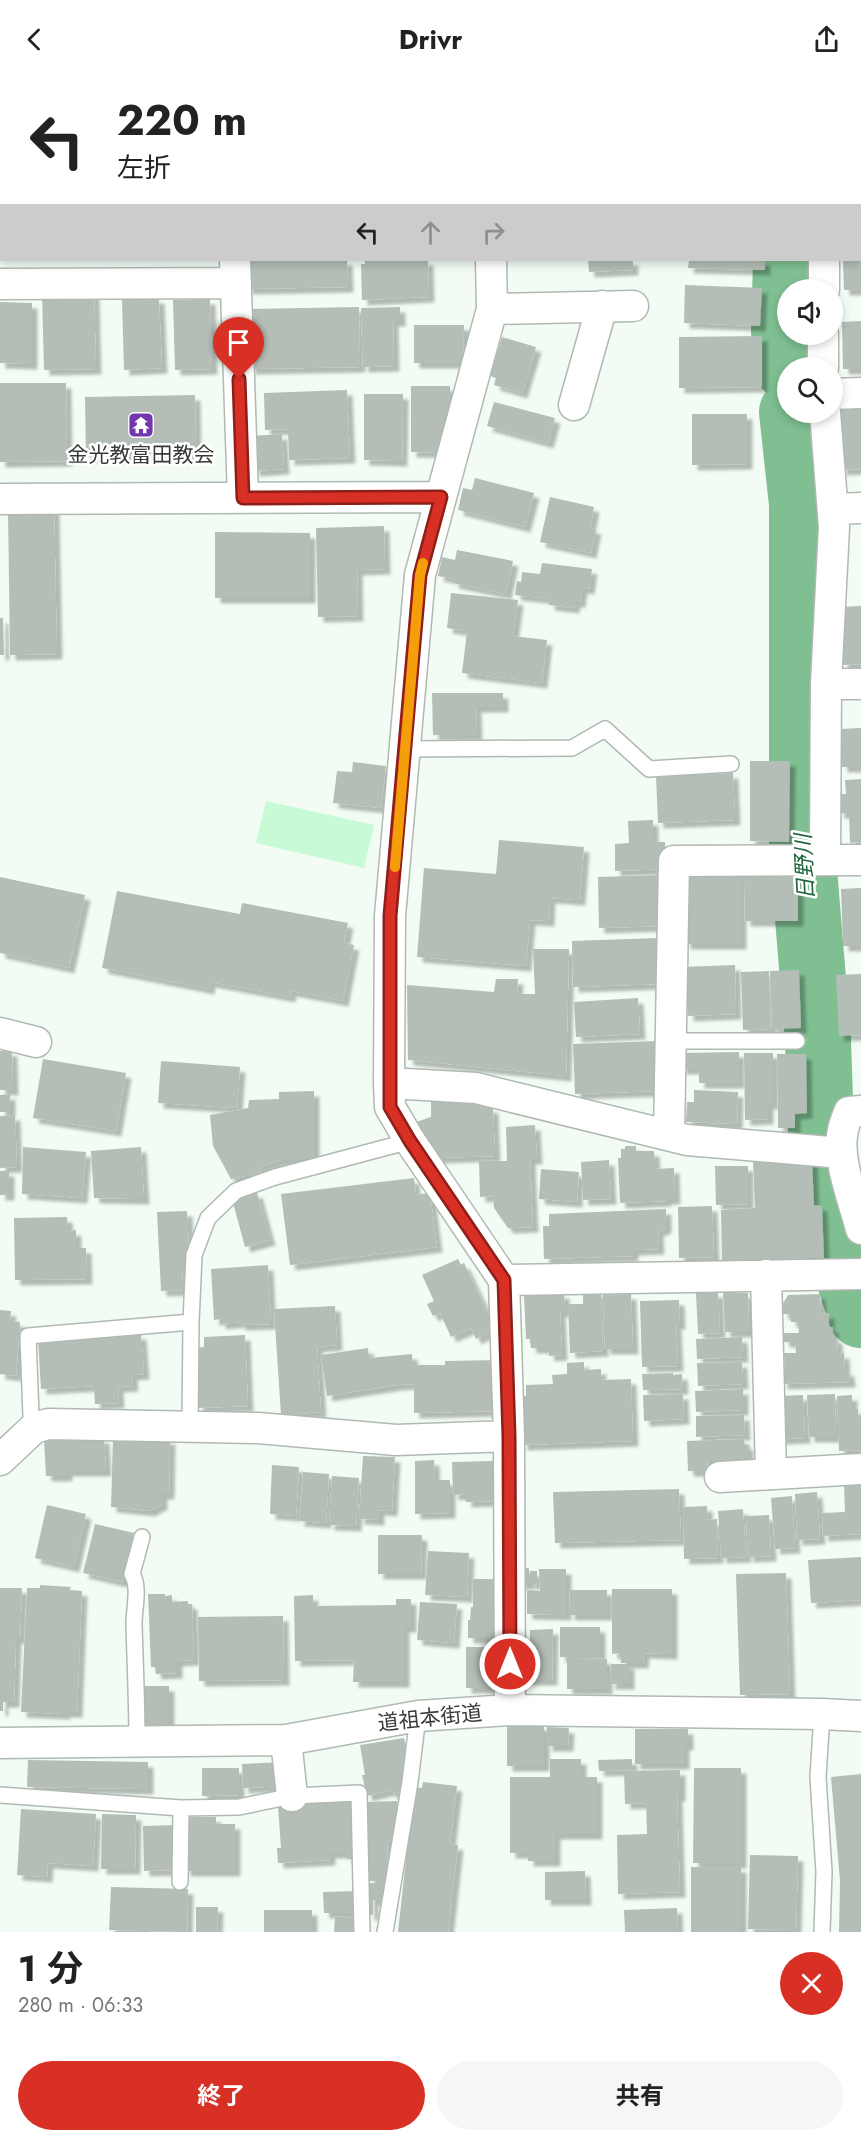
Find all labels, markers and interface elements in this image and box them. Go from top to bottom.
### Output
text: Drivr [399,20,462,59]
icon: back [18,23,51,56]
icon: share [810,23,843,56]
text: 220 m [117,90,247,151]
icon: left [18,102,96,180]
text: 左折 [117,148,171,187]
icon: left [351,216,384,249]
icon: ahead [414,216,447,249]
icon: right [477,216,510,249]
map controls [777,279,843,423]
button: sound [777,279,843,345]
pin [213,317,264,379]
icon: arrive [222,326,255,359]
button: search [777,357,843,423]
temple icon: 金光教富田教会 [126,410,156,440]
place label: 金光教富田教会 [68,440,215,470]
water label: 日野川 [786,831,822,901]
position arrow [478,1632,542,1696]
street label: 道祖本街道 [376,1698,484,1738]
text: 1 分 [18,1942,83,1994]
button: close [780,1952,843,2015]
text: 280 m · 06:33 [18,1991,143,2020]
button: 終了 [18,2061,425,2130]
button: 共有 [437,2061,843,2130]

